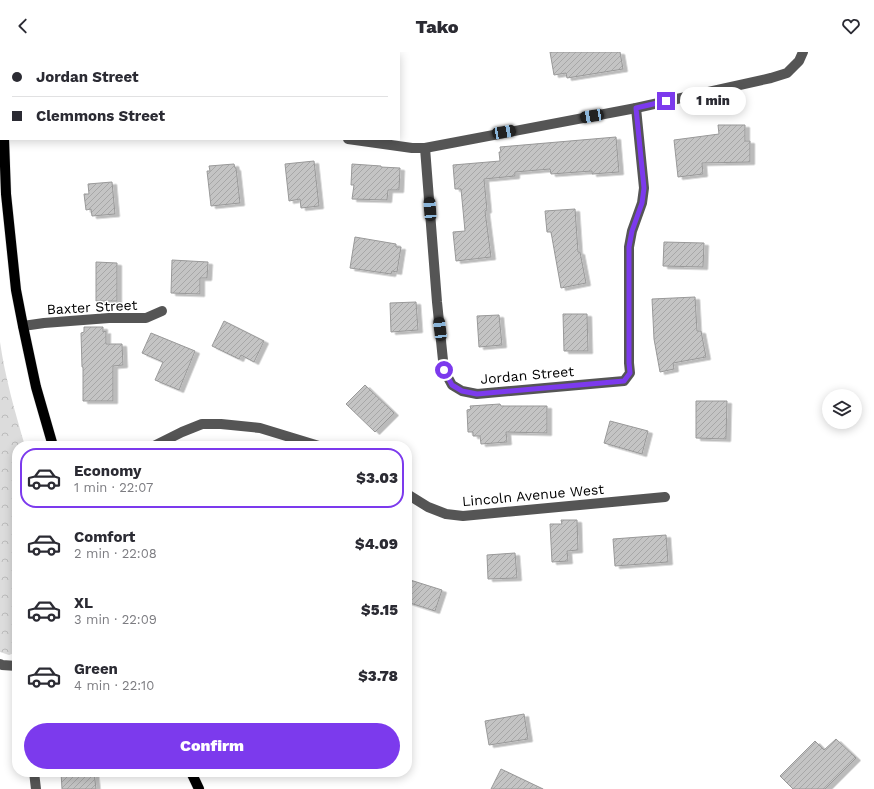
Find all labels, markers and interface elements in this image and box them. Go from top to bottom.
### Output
icon: back [12,15,34,37]
icon: heart [840,15,862,37]
text: Tako [416,16,458,37]
text: Jordan Street [36,68,139,86]
callout: 1 min [680,87,746,115]
route end [657,92,675,110]
text: 1 min [696,93,730,108]
text: Clemmons Street [36,107,165,125]
car [579,108,605,124]
car [491,124,517,140]
car [423,197,437,221]
street label: Baxter Street [46,297,138,317]
car [433,316,447,342]
route start [435,361,453,379]
street label: Jordan Street [479,363,575,387]
map controls [822,389,862,429]
button: layers [822,389,862,429]
icon: car [26,460,62,496]
text: Economy [74,462,141,480]
text: $3.03 [356,469,398,487]
text: 1 min · 22:07 [74,480,153,495]
street label: Lincoln Avenue West [461,481,605,509]
icon: car [26,526,62,562]
text: Comfort [74,528,135,546]
text: $4.09 [355,535,398,553]
text: 2 min · 22:08 [74,546,157,561]
icon: car [26,592,62,628]
text: XL [74,594,93,612]
text: $5.15 [361,601,398,619]
text: 3 min · 22:09 [74,612,157,627]
icon: car [26,658,62,694]
text: Green [74,660,118,678]
text: $3.78 [358,667,398,685]
text: 4 min · 22:10 [74,678,154,693]
button: Confirm [24,723,400,769]

